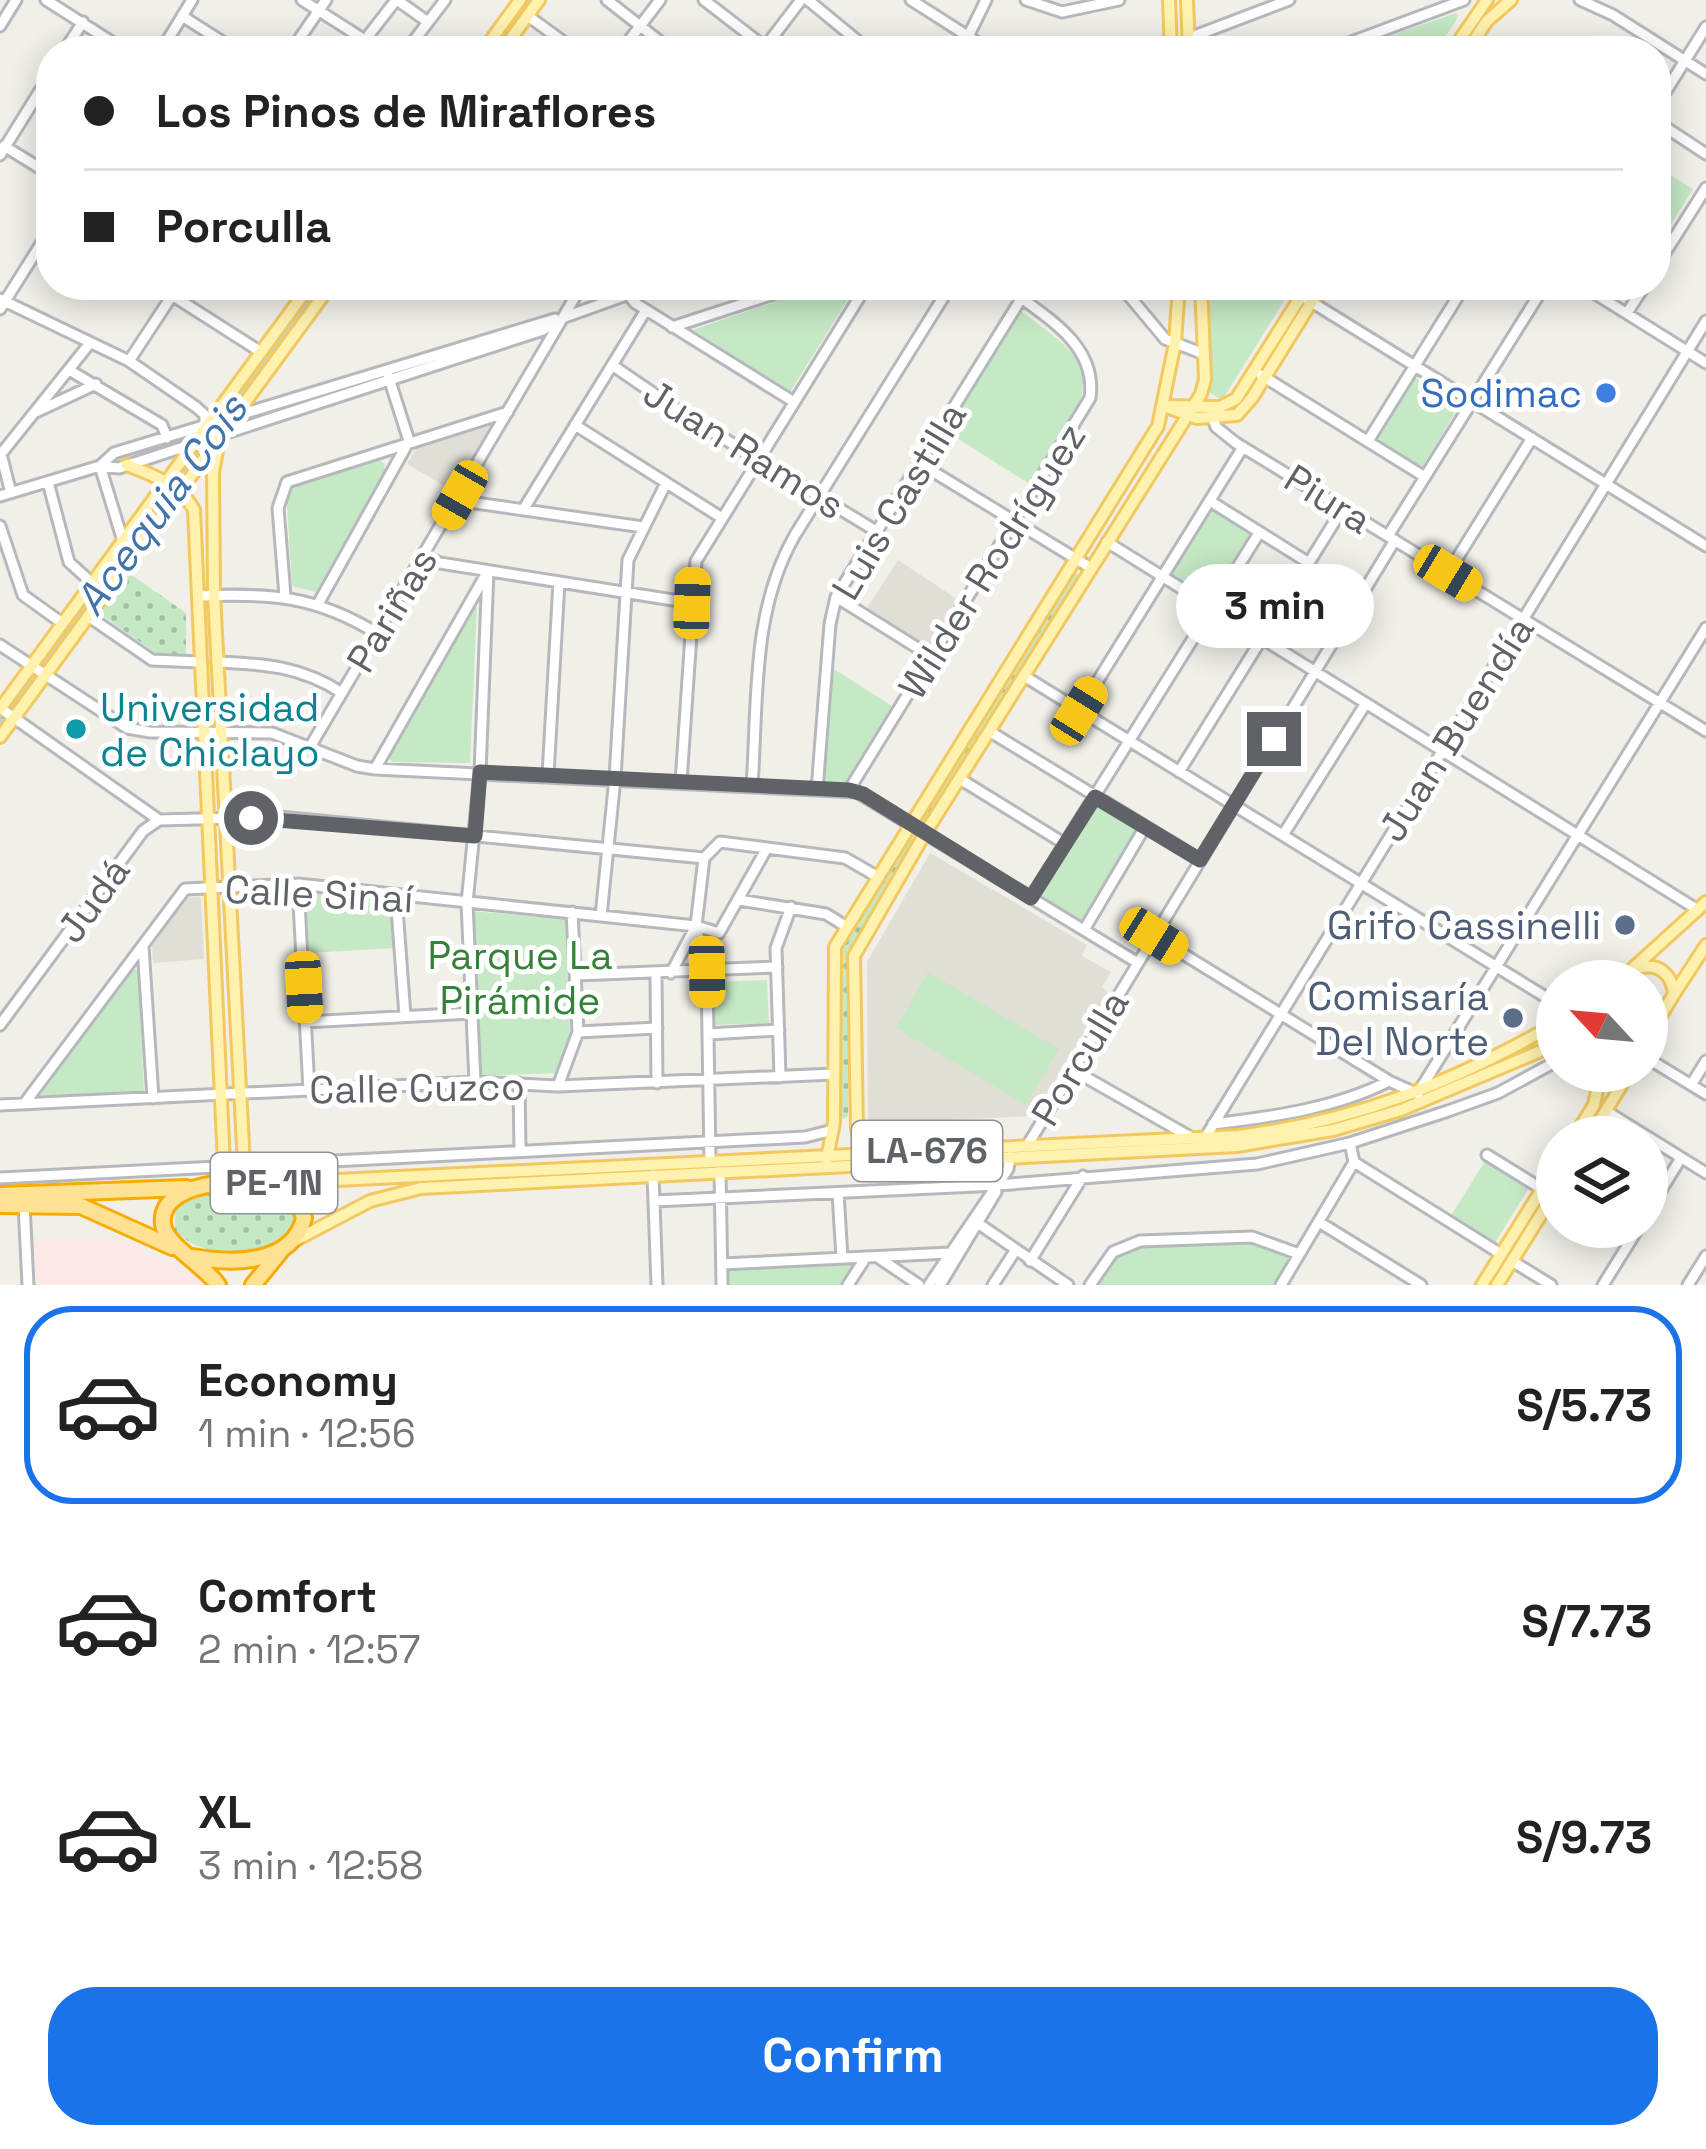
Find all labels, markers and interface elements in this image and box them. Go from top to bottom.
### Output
text: Los Pinos de Miraflores [156,83,656,140]
text: Porculla [156,198,331,255]
street label: Juan Ramos [634,368,854,530]
place label: Sodimac [1421,369,1582,418]
marker: Sodimac [1593,380,1619,406]
water label: Acequia Cois [63,383,260,626]
street label: Luis Castilla [821,393,977,609]
street label: Wilder Rodríguez [888,414,1096,708]
street label: Piura [1275,453,1381,545]
car [426,455,494,535]
street label: Pariñas [336,539,448,681]
car [1408,539,1488,607]
callout: 3 min [1175,565,1373,649]
car [673,566,711,640]
text: 3 min [1224,581,1326,630]
street label: Juan Buendía [1367,607,1545,851]
car [1045,671,1113,751]
place label: Universidad de Chiclayo [100,683,320,777]
route end [1247,712,1301,766]
marker: Universidad de Chiclayo [63,716,89,742]
route start [224,791,278,845]
street label: Judá [46,848,140,952]
street label: Calle Sinaí [223,865,415,923]
place label: Grifo Cassinelli [1327,901,1601,950]
car [1114,902,1194,970]
marker: Grifo Cassinelli [1612,912,1638,938]
park label: Parque La Pirámide [427,931,613,1025]
car [688,936,726,1008]
car [284,950,324,1024]
north arrow [1536,960,1668,1092]
map controls [1536,960,1668,1248]
place label: Comisaría Del Norte [1307,972,1489,1066]
street label: Porculla [1020,981,1140,1135]
marker: Comisaría Del Norte [1500,1005,1526,1031]
street label: Calle Cuzco [309,1062,525,1114]
button: layers [1536,1116,1668,1248]
road number: LA-676 [852,1121,1002,1181]
road number: PE-1N [211,1153,337,1213]
icon: car [54,1351,162,1459]
text: Economy [198,1352,398,1409]
text: S/5.73 [1516,1377,1652,1434]
text: 1 min · 12:56 [198,1409,416,1458]
icon: car [54,1567,162,1675]
text: Comfort [198,1568,377,1625]
text: S/7.73 [1522,1593,1652,1650]
text: 2 min · 12:57 [198,1625,420,1674]
icon: car [54,1783,162,1891]
text: XL [198,1784,251,1841]
text: S/9.73 [1516,1809,1652,1866]
text: 3 min · 12:58 [198,1841,423,1890]
button: Confirm [48,1987,1658,2125]

